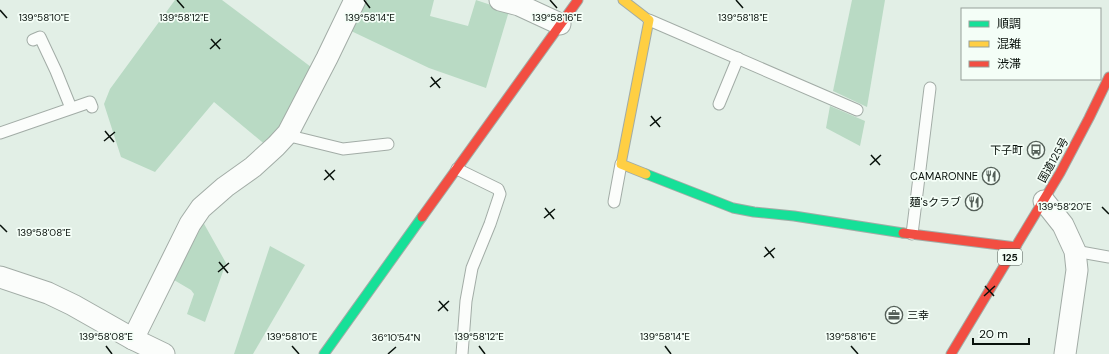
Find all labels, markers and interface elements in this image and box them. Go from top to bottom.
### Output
legend [961,8,1101,80]
text: 139°58'10"E [19,11,70,24]
text: 139°58'12"E [159,11,209,24]
text: 139°58'14"E [345,11,395,24]
text: 139°58'16"E [532,11,582,24]
text: 139°58'18"E [718,11,768,24]
text: 順調 [997,16,1021,32]
text: 混雑 [997,36,1021,52]
text: 渋滞 [997,56,1021,72]
street label: 国道125号 [1035,135,1071,185]
bus stop icon: 下子町 [1026,140,1046,160]
place label: 下子町 [990,143,1023,157]
restaurant icon: CAMARONNE [981,166,1001,186]
place label: CAMARONNE [910,169,978,183]
restaurant icon: 麺'sクラブ [964,192,984,212]
place label: 麺'sクラブ [910,195,961,209]
text: 139°58'20"E [1038,200,1092,213]
text: 139°58'08"E [17,226,71,239]
road number: 125 [998,249,1022,265]
office icon: 三幸 [884,305,904,325]
place label: 三幸 [907,308,929,322]
scale bar [973,320,1029,346]
text: 20 m [979,326,1008,342]
text: 139°58'08"E [79,330,133,343]
text: 139°58'10"E [267,330,318,343]
text: 139°58'12"E [454,330,504,343]
text: 139°58'14"E [640,330,690,343]
text: 139°58'16"E [826,330,876,343]
text: 36°10'54"N [372,331,421,344]

